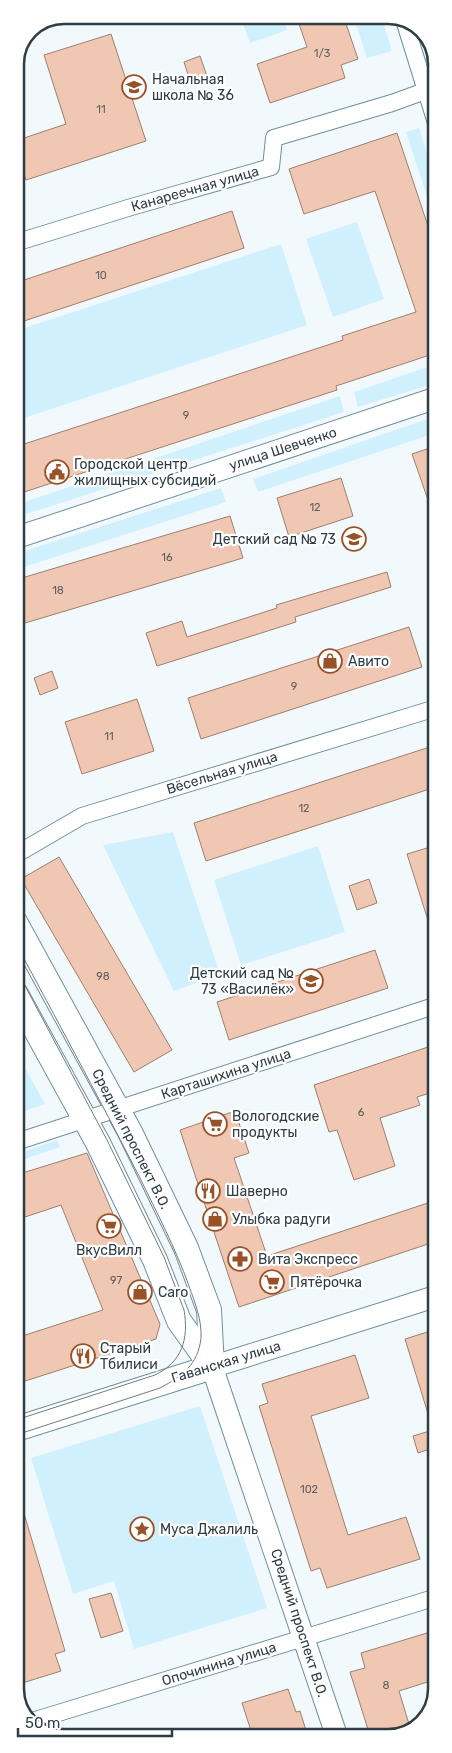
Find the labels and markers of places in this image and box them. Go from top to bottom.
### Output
place label: Начальная школа № 36 [152,71,234,104]
school or university icon: Начальная школа № 36 [121,74,147,100]
place label: Городской центр жилищных субсидий [74,456,216,489]
public building icon: Городской центр жилищных субсидий [44,459,70,485]
school or university icon: Детский сад № 73 [341,526,367,552]
place label: Детский сад № 73 [213,531,336,548]
shop icon: Авито [317,648,343,674]
place label: Авито [348,653,389,670]
place label: Детский сад № 73 «Василёк» [190,965,294,998]
school or university icon: Детский сад № 73 «Василёк» [298,968,324,994]
place label: Вологодские продукты [232,1108,319,1141]
supermarket icon: Вологодские продукты [202,1111,228,1137]
restaurant icon: Шаверно [195,1178,221,1204]
place label: Шаверно [226,1183,288,1200]
shop icon: Улыбка радуги [202,1206,228,1232]
place label: Улыбка радуги [232,1211,331,1228]
supermarket icon: ВкусВилл [96,1213,122,1239]
place label: ВкусВилл [76,1242,142,1259]
pharmacy icon: Вита Экспресс [227,1246,253,1272]
place label: Вита Экспресс [258,1251,358,1268]
supermarket icon: Пятёрочка [259,1269,285,1295]
place label: Пятёрочка [290,1274,362,1291]
shop icon: Caro [127,1279,153,1305]
place label: Caro [158,1284,188,1301]
place label: Старый Тбилиси [100,1340,158,1373]
restaurant icon: Старый Тбилиси [70,1343,96,1369]
place icon: Муса Джалиль [129,1516,155,1542]
place label: Муса Джалиль [160,1521,258,1538]

